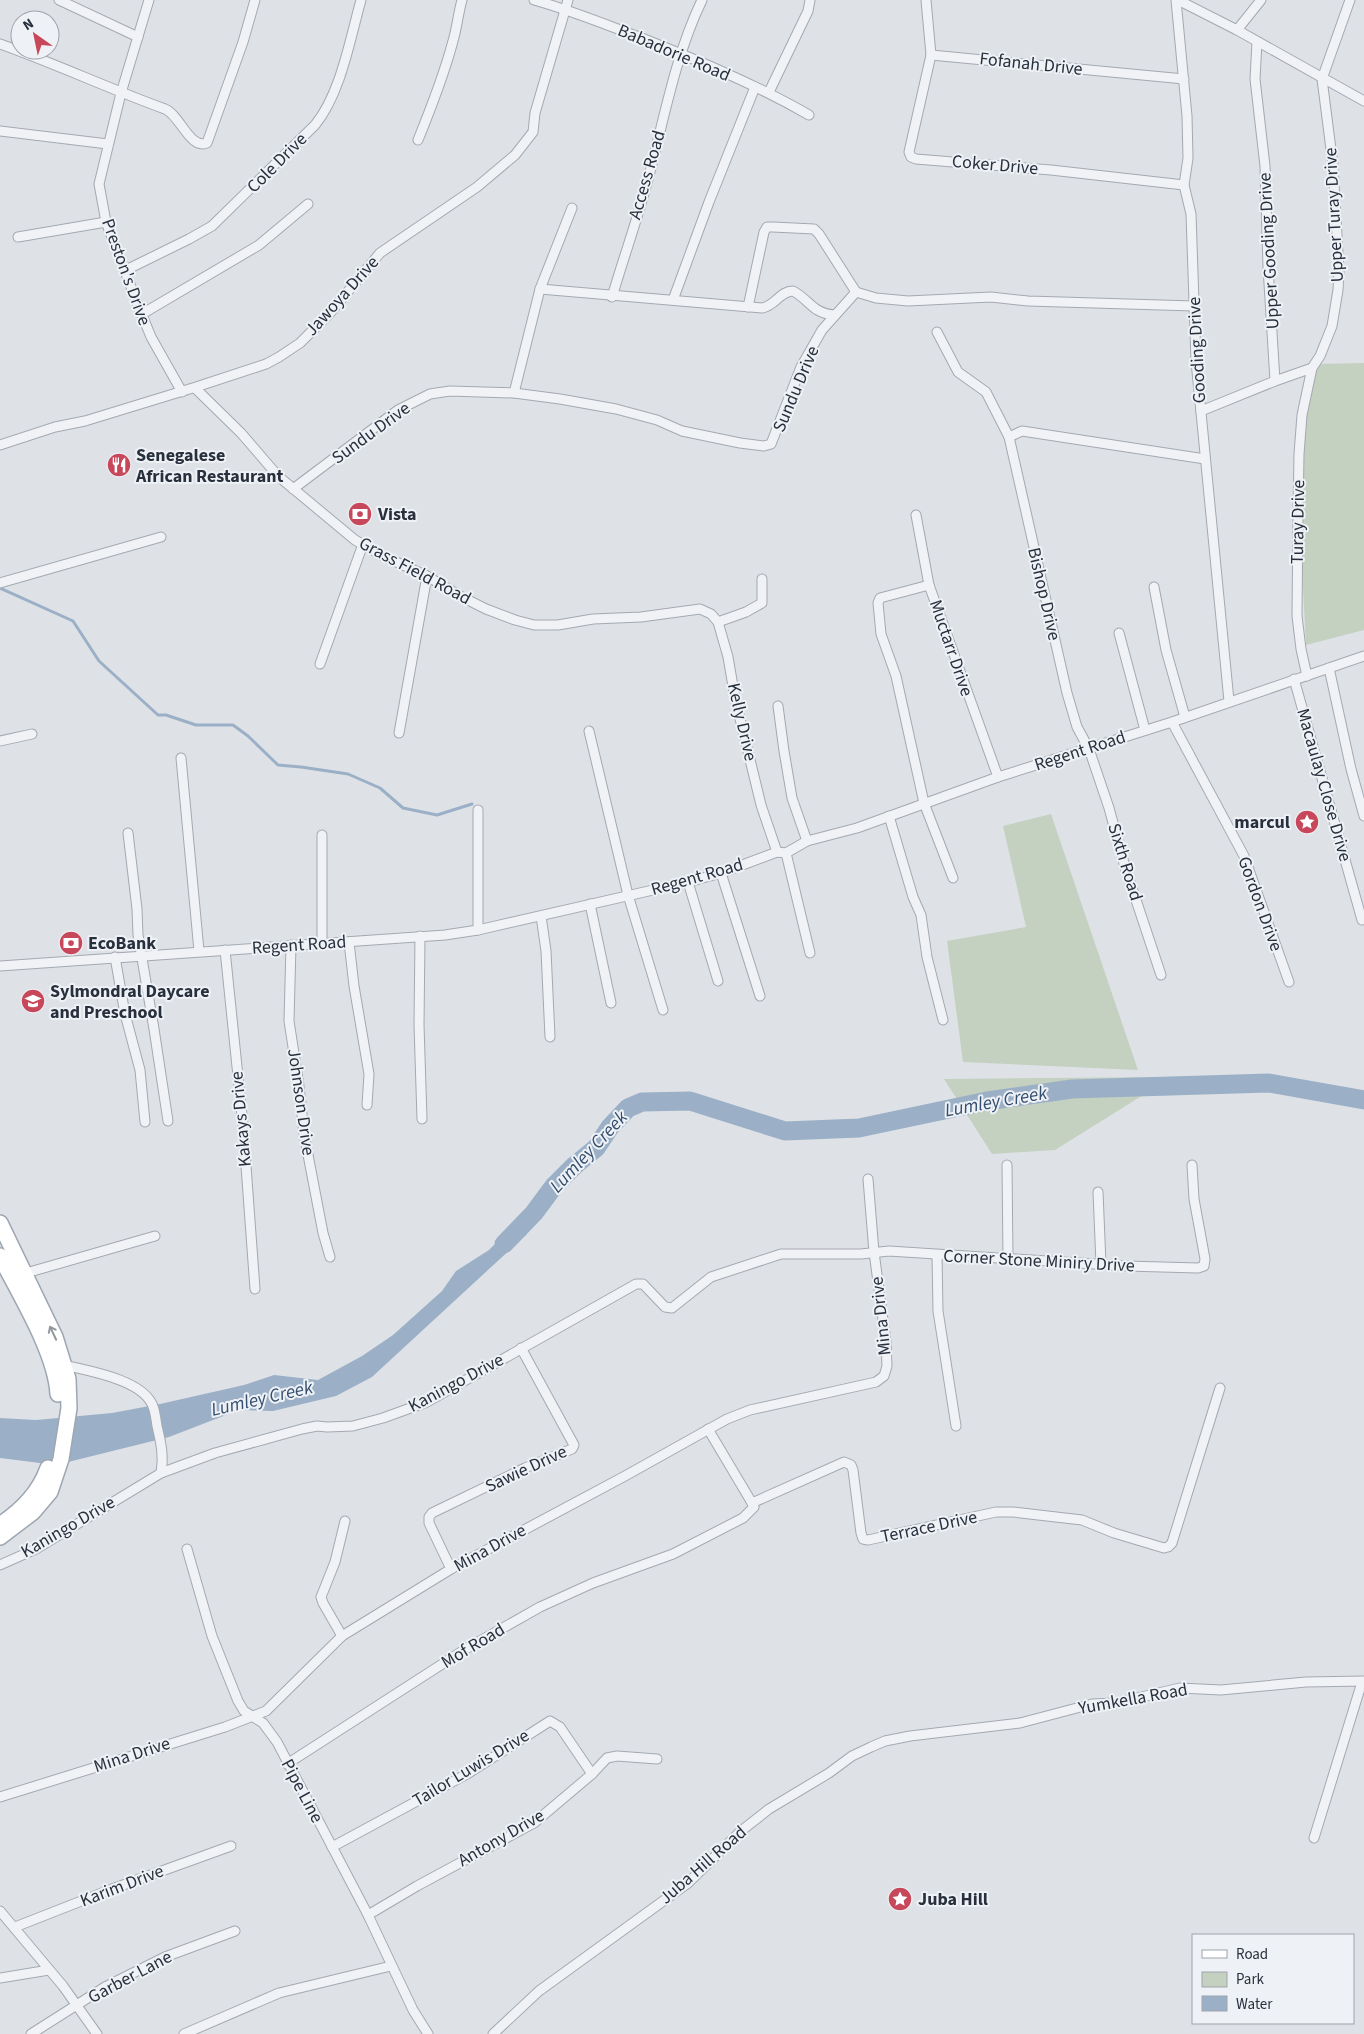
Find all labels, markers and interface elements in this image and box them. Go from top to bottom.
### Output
north arrow [10,10,60,60]
text: N [19,14,38,36]
street label: Babadorie Road [614,18,734,88]
street label: Fofanah Drive [978,46,1084,82]
street label: Cole Drive [241,127,313,199]
street label: Access Road [622,127,672,223]
street label: Upper Turay Drive [1318,147,1350,283]
street label: Coker Drive [951,149,1039,181]
street label: Upper Gooding Drive [1252,172,1286,330]
street label: Preston's Drive [95,215,157,329]
street label: Jawoya Drive [299,250,385,342]
street label: Gooding Drive [1182,296,1212,404]
street label: Sundu Drive [767,342,825,436]
street label: Sundu Drive [327,396,415,470]
place label: Senegalese African Restaurant [135,443,283,489]
restaurant icon: Senegalese African Restaurant [106,452,132,478]
street label: Turay Drive [1285,479,1311,564]
bank icon: Vista [347,501,373,527]
place label: Vista [377,502,417,527]
street label: Grass Field Road [354,531,476,611]
street label: Bishop Drive [1021,545,1067,643]
street label: Muctarr Drive [923,596,979,700]
street label: Kelly Drive [721,680,763,764]
street label: Macaulay Close Drive [1290,705,1358,865]
street label: Regent Road [1031,724,1129,778]
place icon: marcul [1294,809,1320,835]
place label: marcul [1234,810,1290,835]
street label: Sixth Road [1101,820,1149,904]
street label: Regent Road [648,852,746,902]
street label: Gordon Drive [1231,853,1289,955]
street label: Regent Road [251,929,347,961]
bank icon: EcoBank [58,930,84,956]
place label: EcoBank [88,931,156,956]
place label: Sylmondral Daycare and Preschool [50,979,210,1025]
school or university icon: Sylmondral Daycare and Preschool [20,988,46,1014]
street label: Johnson Drive [281,1047,321,1157]
street label: Kakays Drive [224,1070,258,1168]
water label: Lumley Creek [943,1080,1050,1124]
water label: Lumley Creek [544,1104,635,1199]
street label: Corner Stone Miniry Drive [943,1244,1135,1278]
street label: Mina Drive [864,1275,898,1357]
one-way arrow [47,1326,57,1341]
street label: Kaningo Drive [404,1347,508,1419]
water label: Lumley Creek [208,1374,316,1424]
street label: Sawie Drive [481,1439,571,1499]
street label: Kaningo Drive [16,1490,120,1564]
street label: Terrace Drive [879,1505,980,1549]
street label: Mina Drive [449,1518,531,1578]
street label: Mof Road [436,1617,510,1675]
street label: Yumkella Road [1075,1677,1190,1721]
street label: Tailor Luwis Drive [408,1723,534,1813]
street label: Mina Drive [91,1731,174,1779]
street label: Pipe Line [275,1755,329,1827]
street label: Antony Drive [453,1803,549,1873]
street label: Juba Hill Road [654,1820,752,1910]
street label: Karim Drive [77,1859,167,1913]
place icon: Juba Hill [887,1886,913,1912]
place label: Juba Hill [918,1887,988,1912]
legend [1192,1934,1354,2024]
street label: Garber Lane [84,1944,176,2010]
text: Road [1236,1944,1268,1965]
text: Park [1236,1969,1265,1990]
text: Water [1236,1994,1273,2015]

